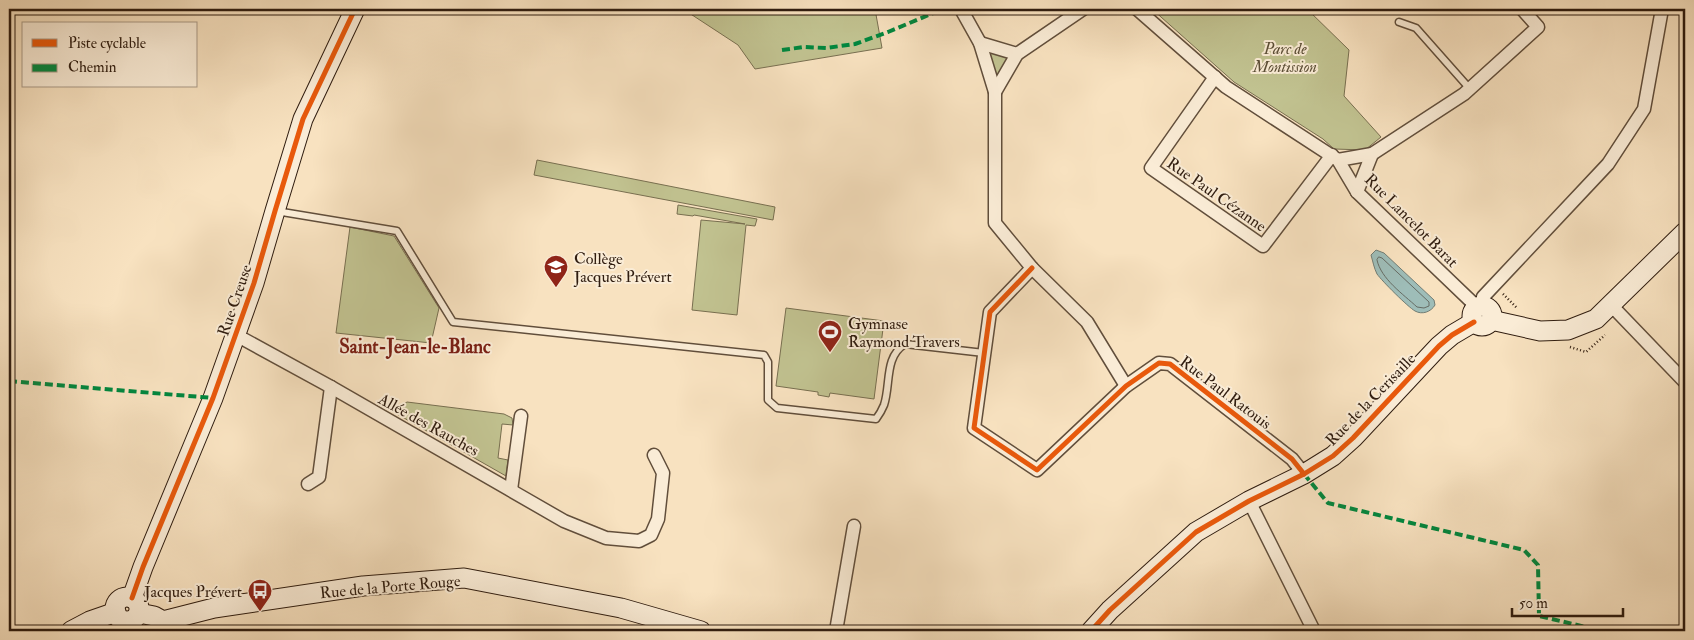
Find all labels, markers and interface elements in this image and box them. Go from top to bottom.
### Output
legend [22,22,198,88]
text: Piste cyclable [68,34,146,53]
park label: Parc de Montission [1252,39,1317,77]
text: Chemin [68,58,117,77]
street label: Rue Paul Cézanne [1163,153,1270,237]
street label: Rue Lancelot Barat [1360,170,1462,272]
place label: Collège Jacques Prévert [573,249,672,288]
school or university icon: Collège Jacques Prévert [543,254,569,288]
street label: Rue Creuse [213,262,257,339]
place label: Gymnase Raymond Travers [848,314,960,352]
sports icon: Gymnase Raymond Travers [817,319,843,353]
district label: Saint-Jean-le-Blanc [339,335,491,359]
street label: Rue de la Cerisaille [1321,349,1420,450]
street label: Rue Paul Ratouis [1176,352,1275,434]
street label: Allée des Rauches [374,389,482,461]
street label: Rue de la Porte Rouge [319,571,462,603]
bus stop icon: Jacques Prévert [247,578,273,612]
place label: Jacques Prévert [143,582,242,603]
scale bar [1512,585,1623,617]
text: 50 m [1519,594,1548,613]

